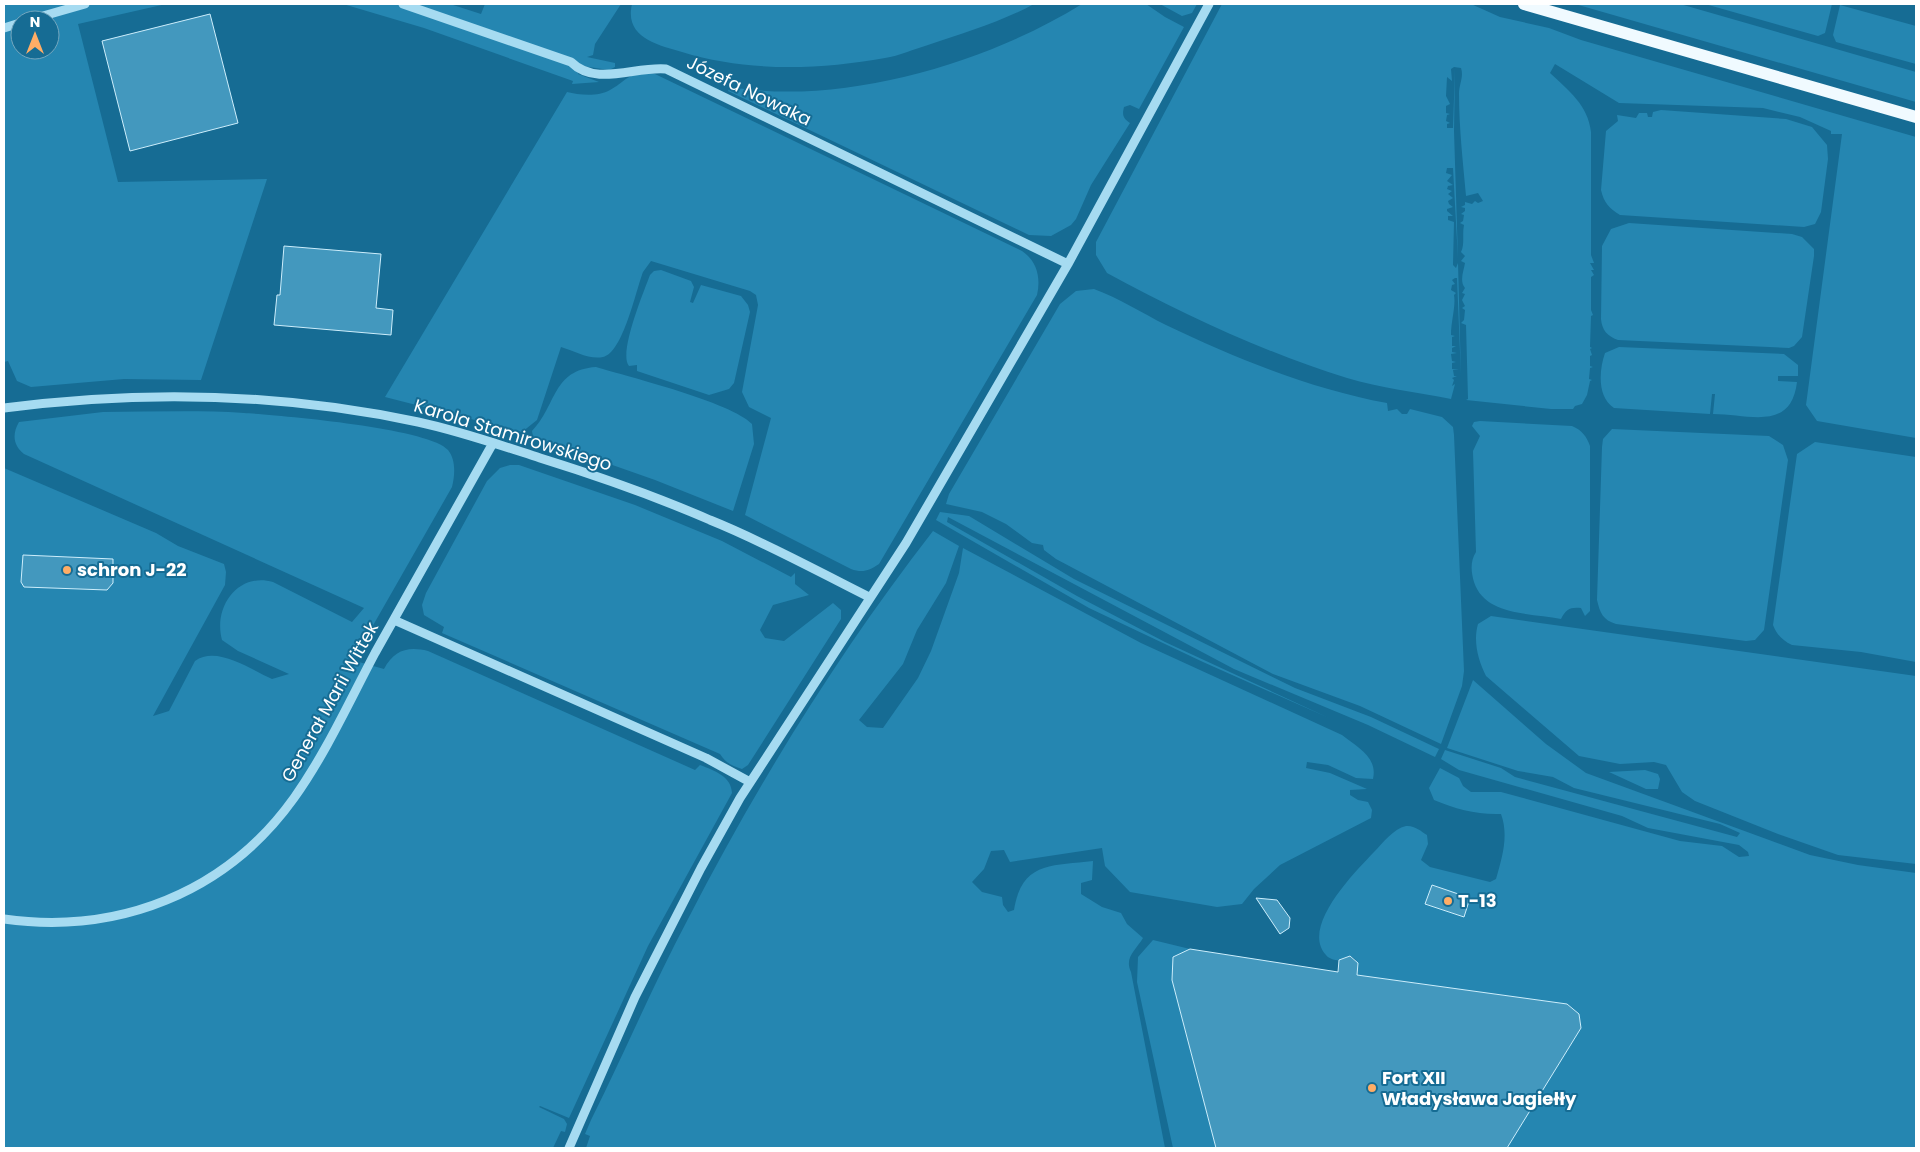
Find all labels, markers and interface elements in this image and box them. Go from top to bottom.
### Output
north arrow [10,10,60,60]
text: N [30,12,40,32]
street label: Józefa Nowaka [683,50,816,132]
street label: Karola Stamirowskiego [411,392,615,477]
place label: schron J-22 [77,557,187,582]
marker: schron J-22 [61,564,73,576]
street label: Generał Marii Wittek [275,617,384,786]
place label: T-13 [1458,888,1497,913]
marker: T-13 [1442,895,1454,907]
place label: Fort XII Władysława Jagiełły [1382,1065,1577,1111]
marker: Fort XII Władysława Jagiełły [1366,1082,1378,1094]

